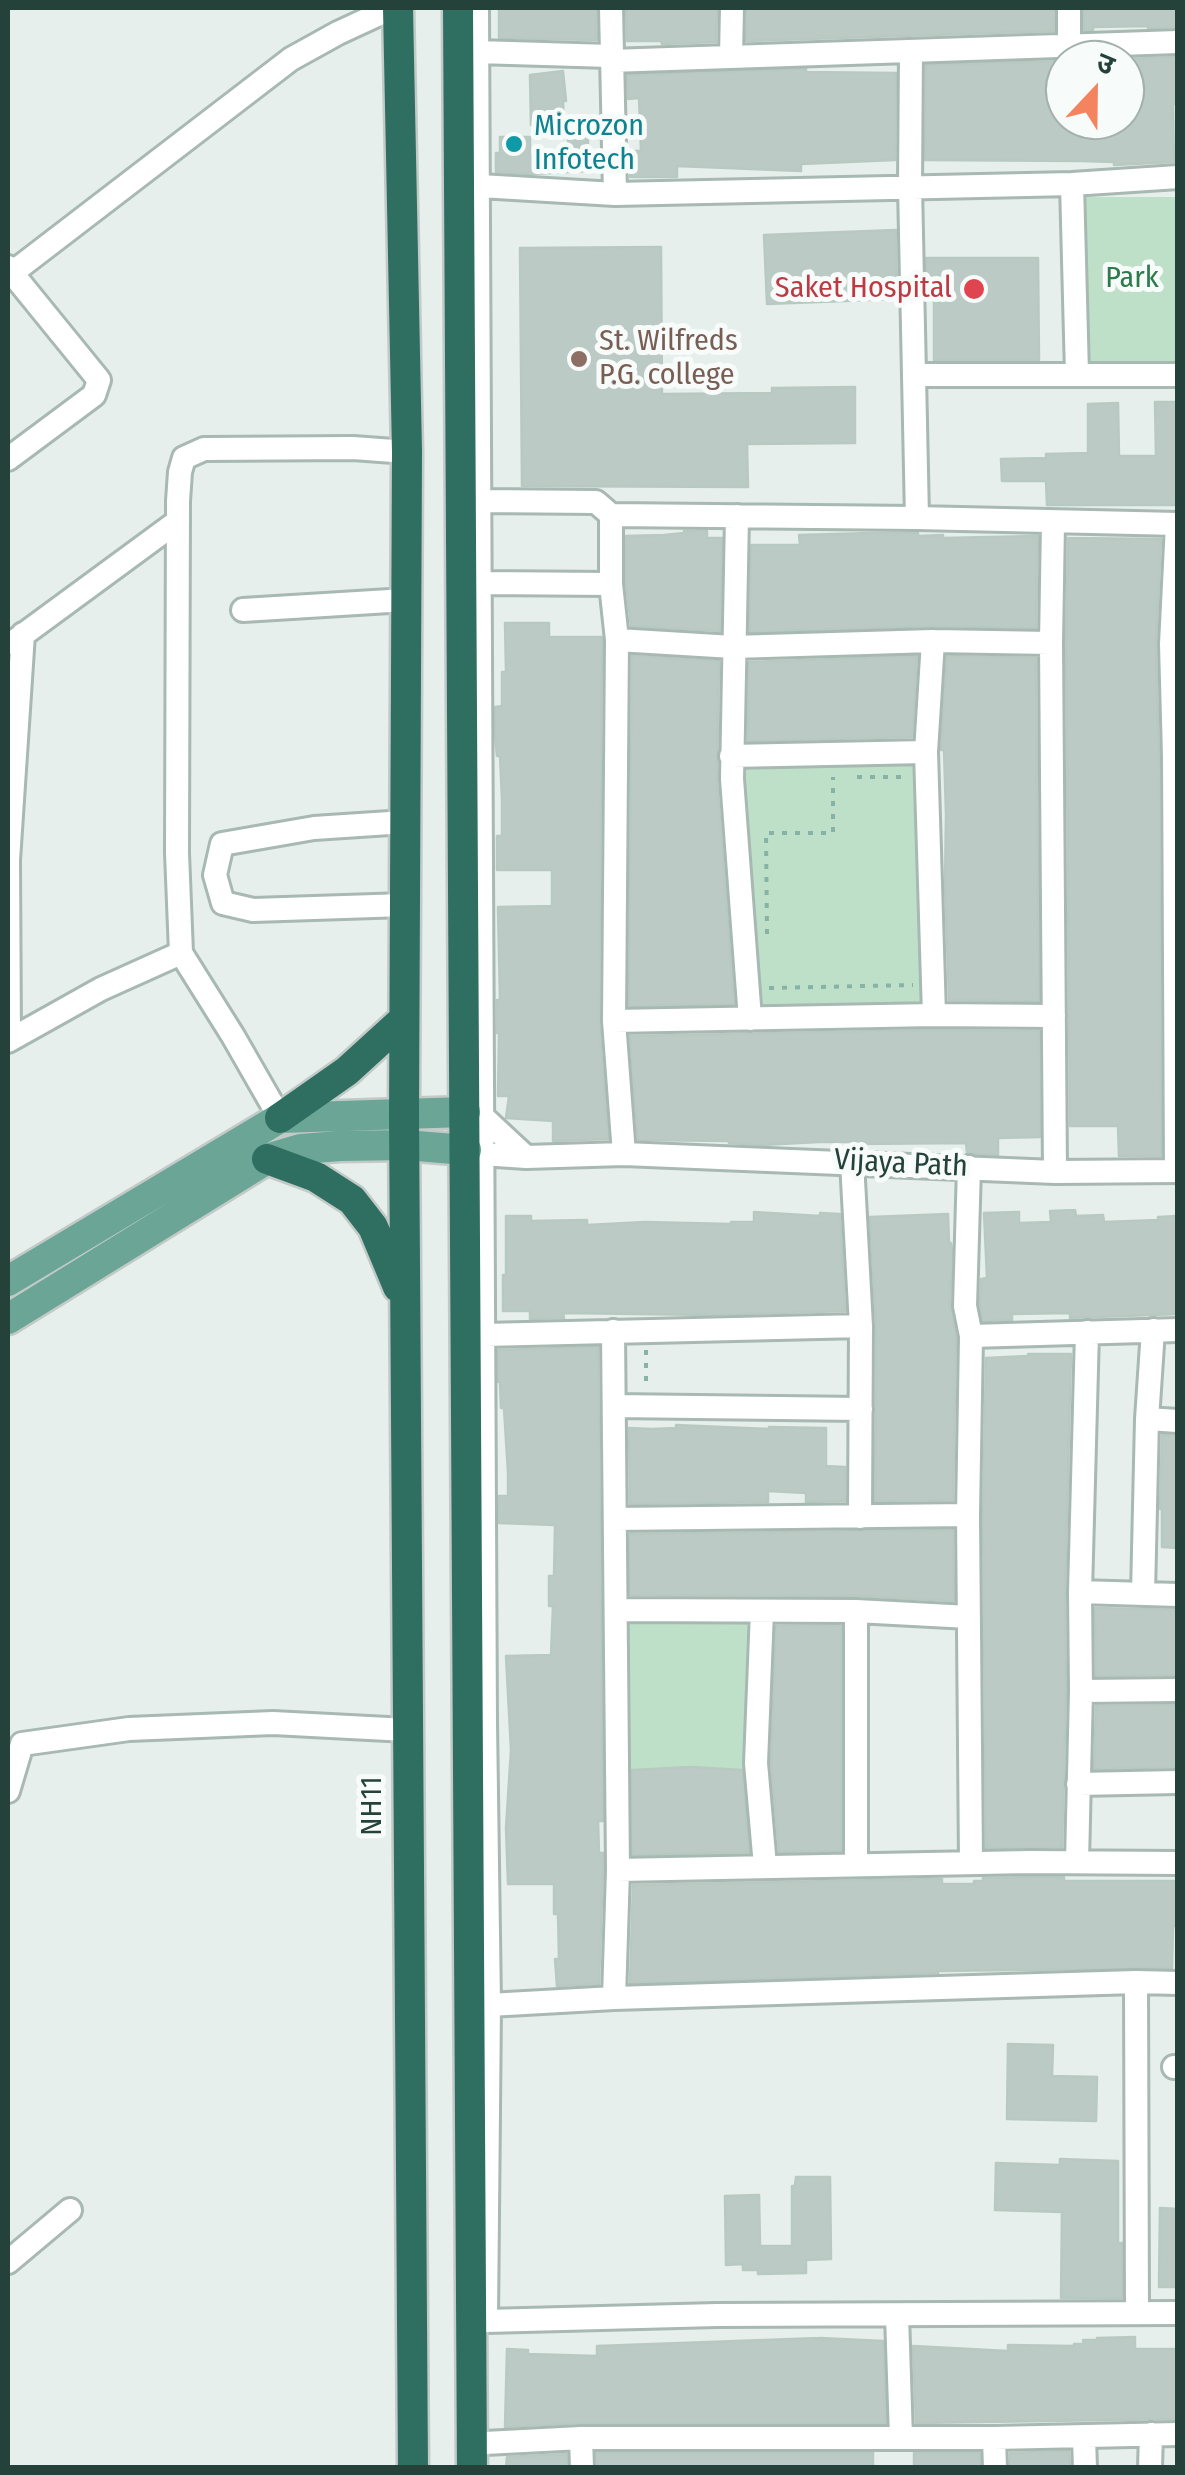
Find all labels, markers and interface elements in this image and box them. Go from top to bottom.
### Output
north arrow [1045,40,1145,140]
text: उ [1092,45,1119,82]
place label: Microzon Infotech [534,109,644,180]
marker: Microzon Infotech [503,133,525,155]
park label: Park [1105,261,1159,297]
place label: Saket Hospital [775,271,952,307]
marker: Saket Hospital [961,276,987,302]
place label: St. Wilfreds P.G. college [599,324,738,394]
marker: St. Wilfreds P.G. college [568,348,590,370]
street label: Vijaya Path [833,1143,969,1185]
street label: NH11 [355,1776,391,1836]

